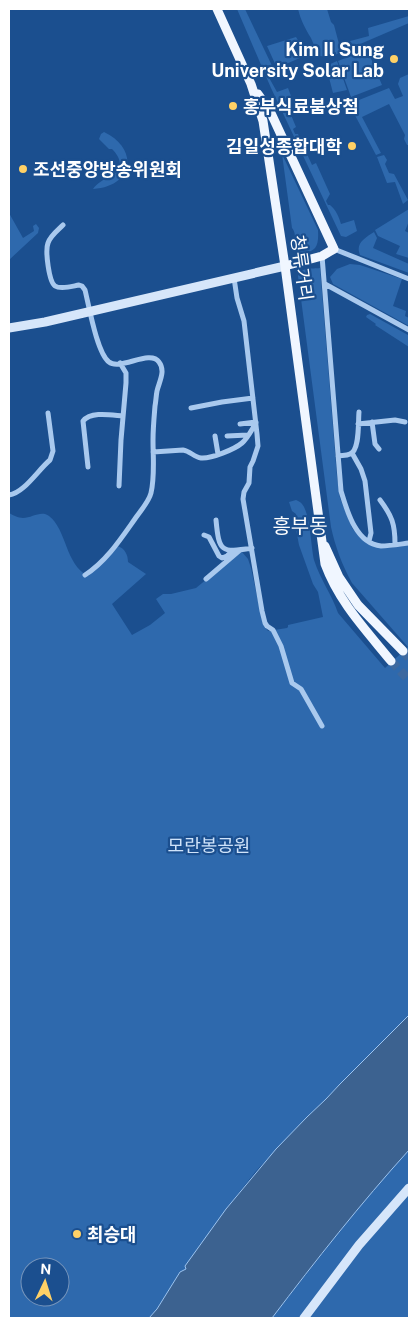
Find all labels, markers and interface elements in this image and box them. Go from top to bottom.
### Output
place label: Kim Il Sung University Solar Lab [211,39,384,81]
marker: Kim Il Sung University Solar Lab [388,53,400,65]
place label: 홍부식료붐상첨 [243,96,359,117]
marker: 홍부식료붐상첨 [227,100,239,112]
place label: 김일성종합대학 [226,136,342,157]
marker: 김일성종합대학 [346,140,358,152]
place label: 조선중앙방송위원회 [33,159,182,180]
marker: 조선중앙방송위원회 [17,163,29,175]
street label: 청류거리 [287,234,317,302]
district label: 흥부동 [272,514,328,538]
park label: 모란봉공원 [168,835,250,856]
place label: 최승대 [87,1224,137,1245]
marker: 최승대 [71,1228,83,1240]
north arrow [20,1257,70,1307]
text: N [40,1261,52,1277]

